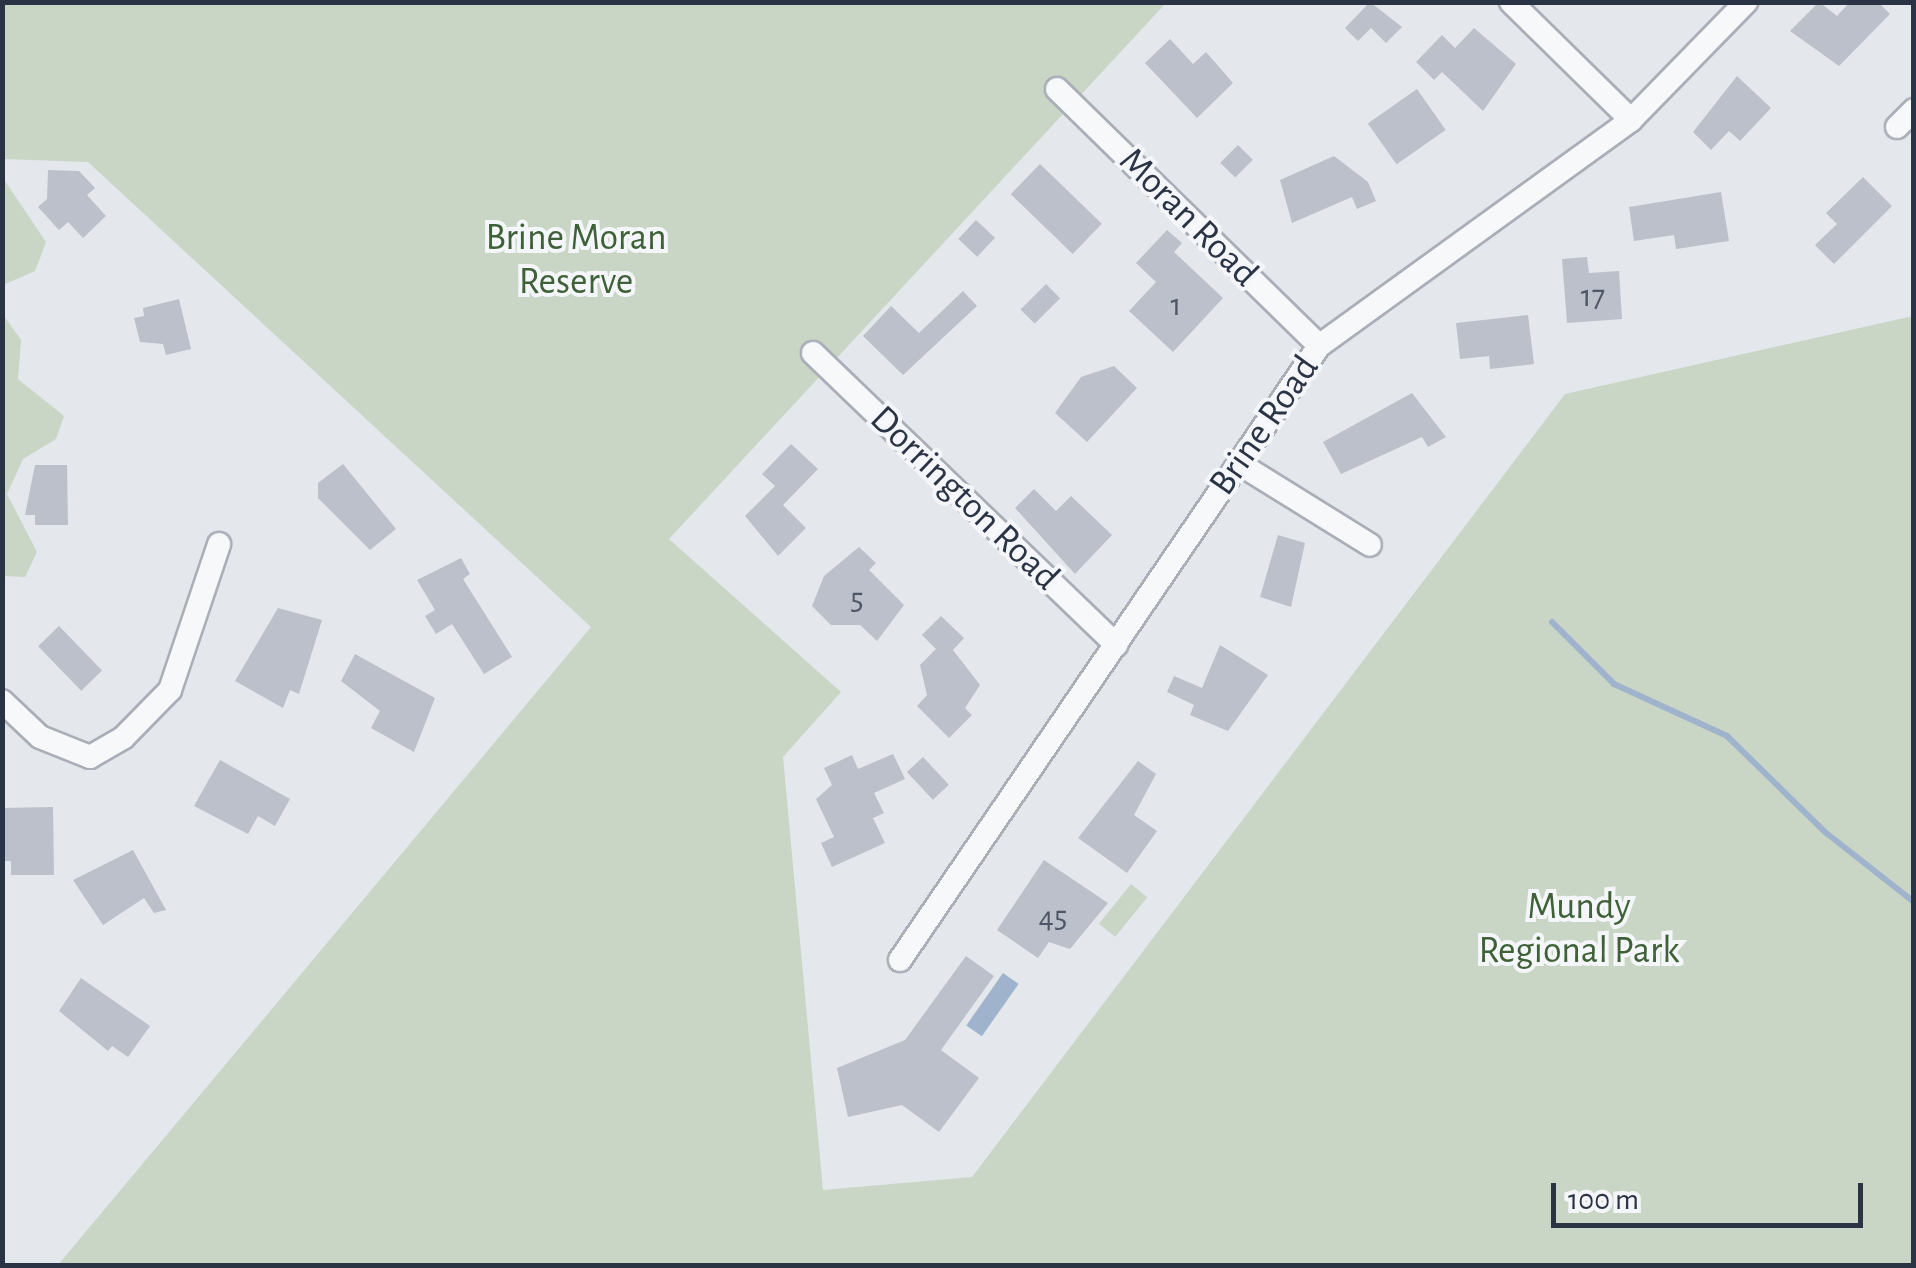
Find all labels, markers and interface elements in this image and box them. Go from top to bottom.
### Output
street label: Moran Road [1109,139,1267,297]
park label: Brine Moran Reserve [485,216,667,306]
house number: 17 [1581,277,1605,315]
house number: 1 [1170,286,1182,324]
street label: Brine Road [1200,347,1330,505]
street label: Dorrington Road [860,397,1068,601]
house number: 5 [850,580,864,618]
park label: Mundy Regional Park [1478,885,1680,974]
house number: 45 [1039,898,1067,936]
scale bar [1556,1163,1868,1225]
text: 100 m [1568,1185,1639,1215]

